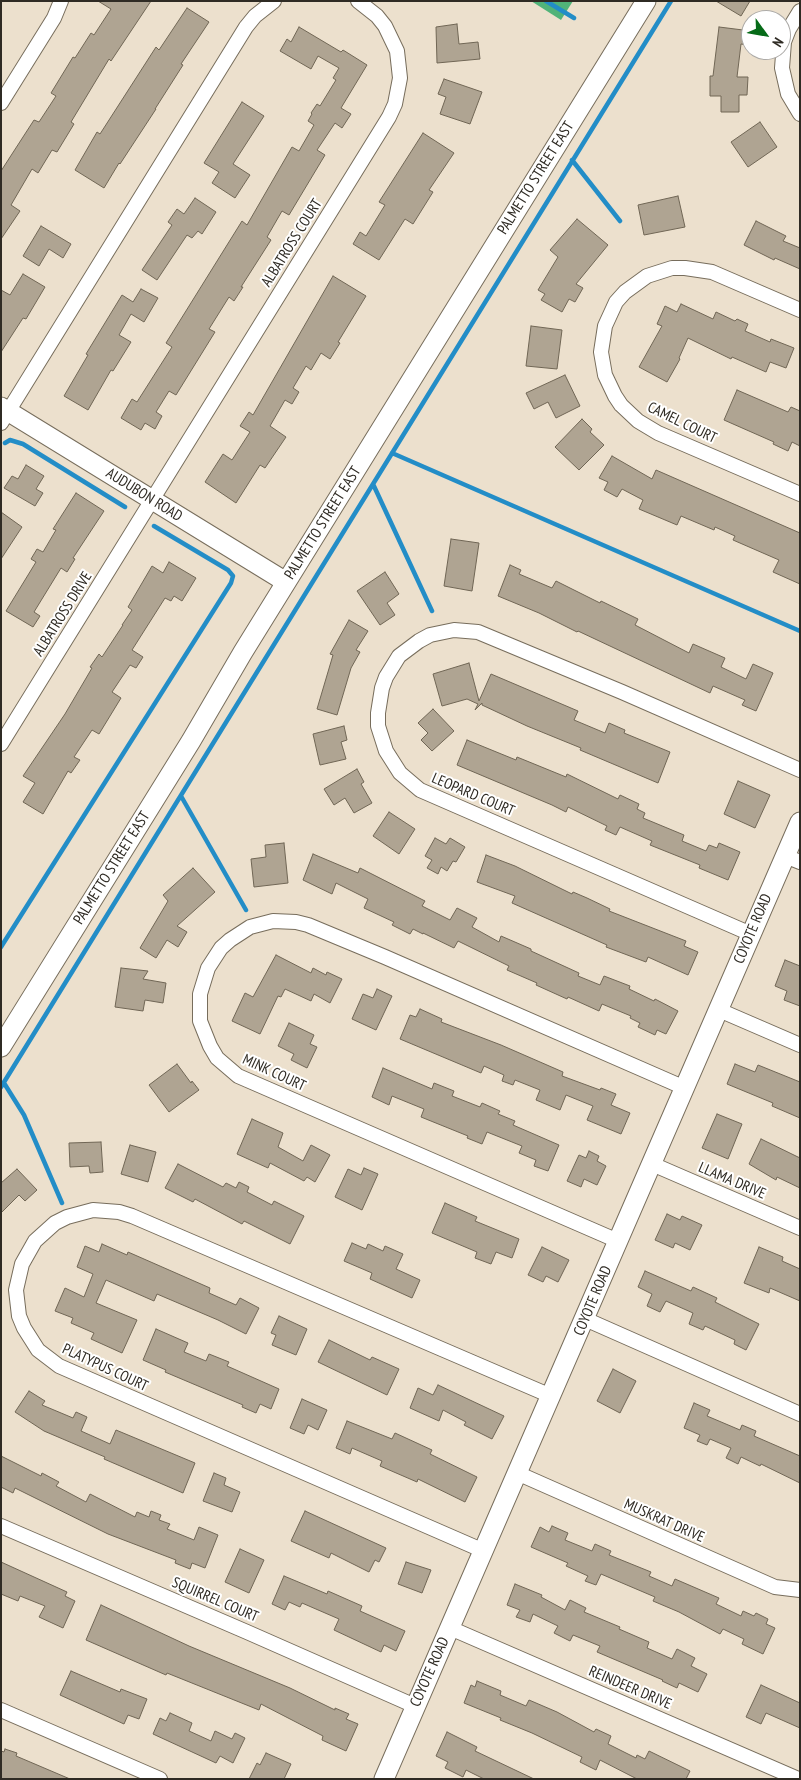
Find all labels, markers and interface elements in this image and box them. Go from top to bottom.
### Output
north arrow [741,10,791,60]
text: N [768,34,788,50]
street label: PALMETTO STREET EAST [494,118,578,238]
street label: ALBATROSS COURT [258,196,326,290]
street label: CAMEL COURT [644,399,720,447]
street label: PALMETTO STREET EAST [281,463,365,583]
street label: AUDUBON ROAD [102,464,186,526]
street label: ALBATROSS DRIVE [30,568,96,660]
street label: LEOPARD COURT [429,770,517,820]
street label: PALMETTO STREET EAST [70,808,154,928]
street label: COYOTE ROAD [730,891,776,967]
street label: MINK COURT [240,1051,308,1095]
street label: LLAMA DRIVE [696,1159,768,1203]
street label: COYOTE ROAD [570,1263,616,1339]
street label: PLATYPUS COURT [59,1340,151,1396]
street label: MUSKRAT DRIVE [621,1495,707,1547]
street label: SQUIRREL COURT [169,1574,261,1626]
street label: COYOTE ROAD [407,1634,453,1710]
street label: REINDEER DRIVE [586,1662,674,1714]

